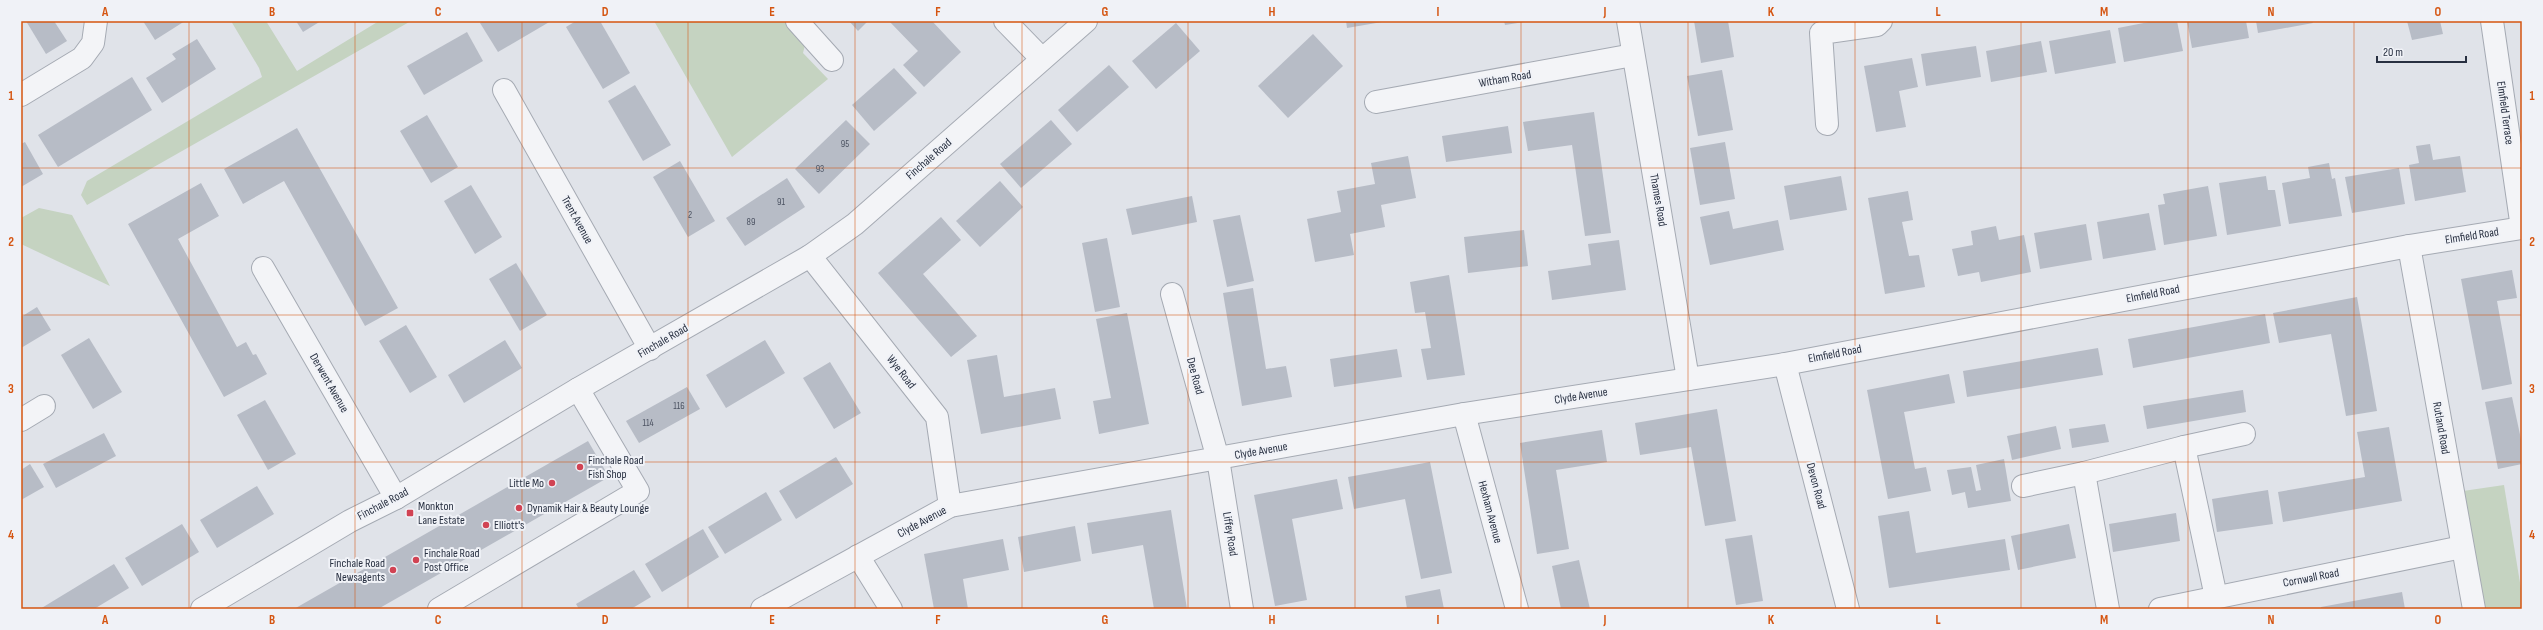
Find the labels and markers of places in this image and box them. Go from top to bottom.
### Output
place label: Finchale Road Fish Shop [588,453,644,482]
marker: Finchale Road Fish Shop [575,462,585,472]
place label: Little Mo [509,476,544,491]
marker: Little Mo [547,478,557,488]
place label: Monkton Lane Estate [418,499,465,528]
place label: Dynamik Hair & Beauty Lounge [527,501,649,516]
marker: Dynamik Hair & Beauty Lounge [514,503,524,513]
marker: Monkton Lane Estate [405,508,415,518]
place label: Elliott's [494,518,524,533]
marker: Elliott's [481,520,491,530]
place label: Finchale Road Post Office [424,546,480,575]
marker: Finchale Road Post Office [411,555,421,565]
place label: Finchale Road Newsagents [329,556,385,585]
marker: Finchale Road Newsagents [388,565,398,575]

